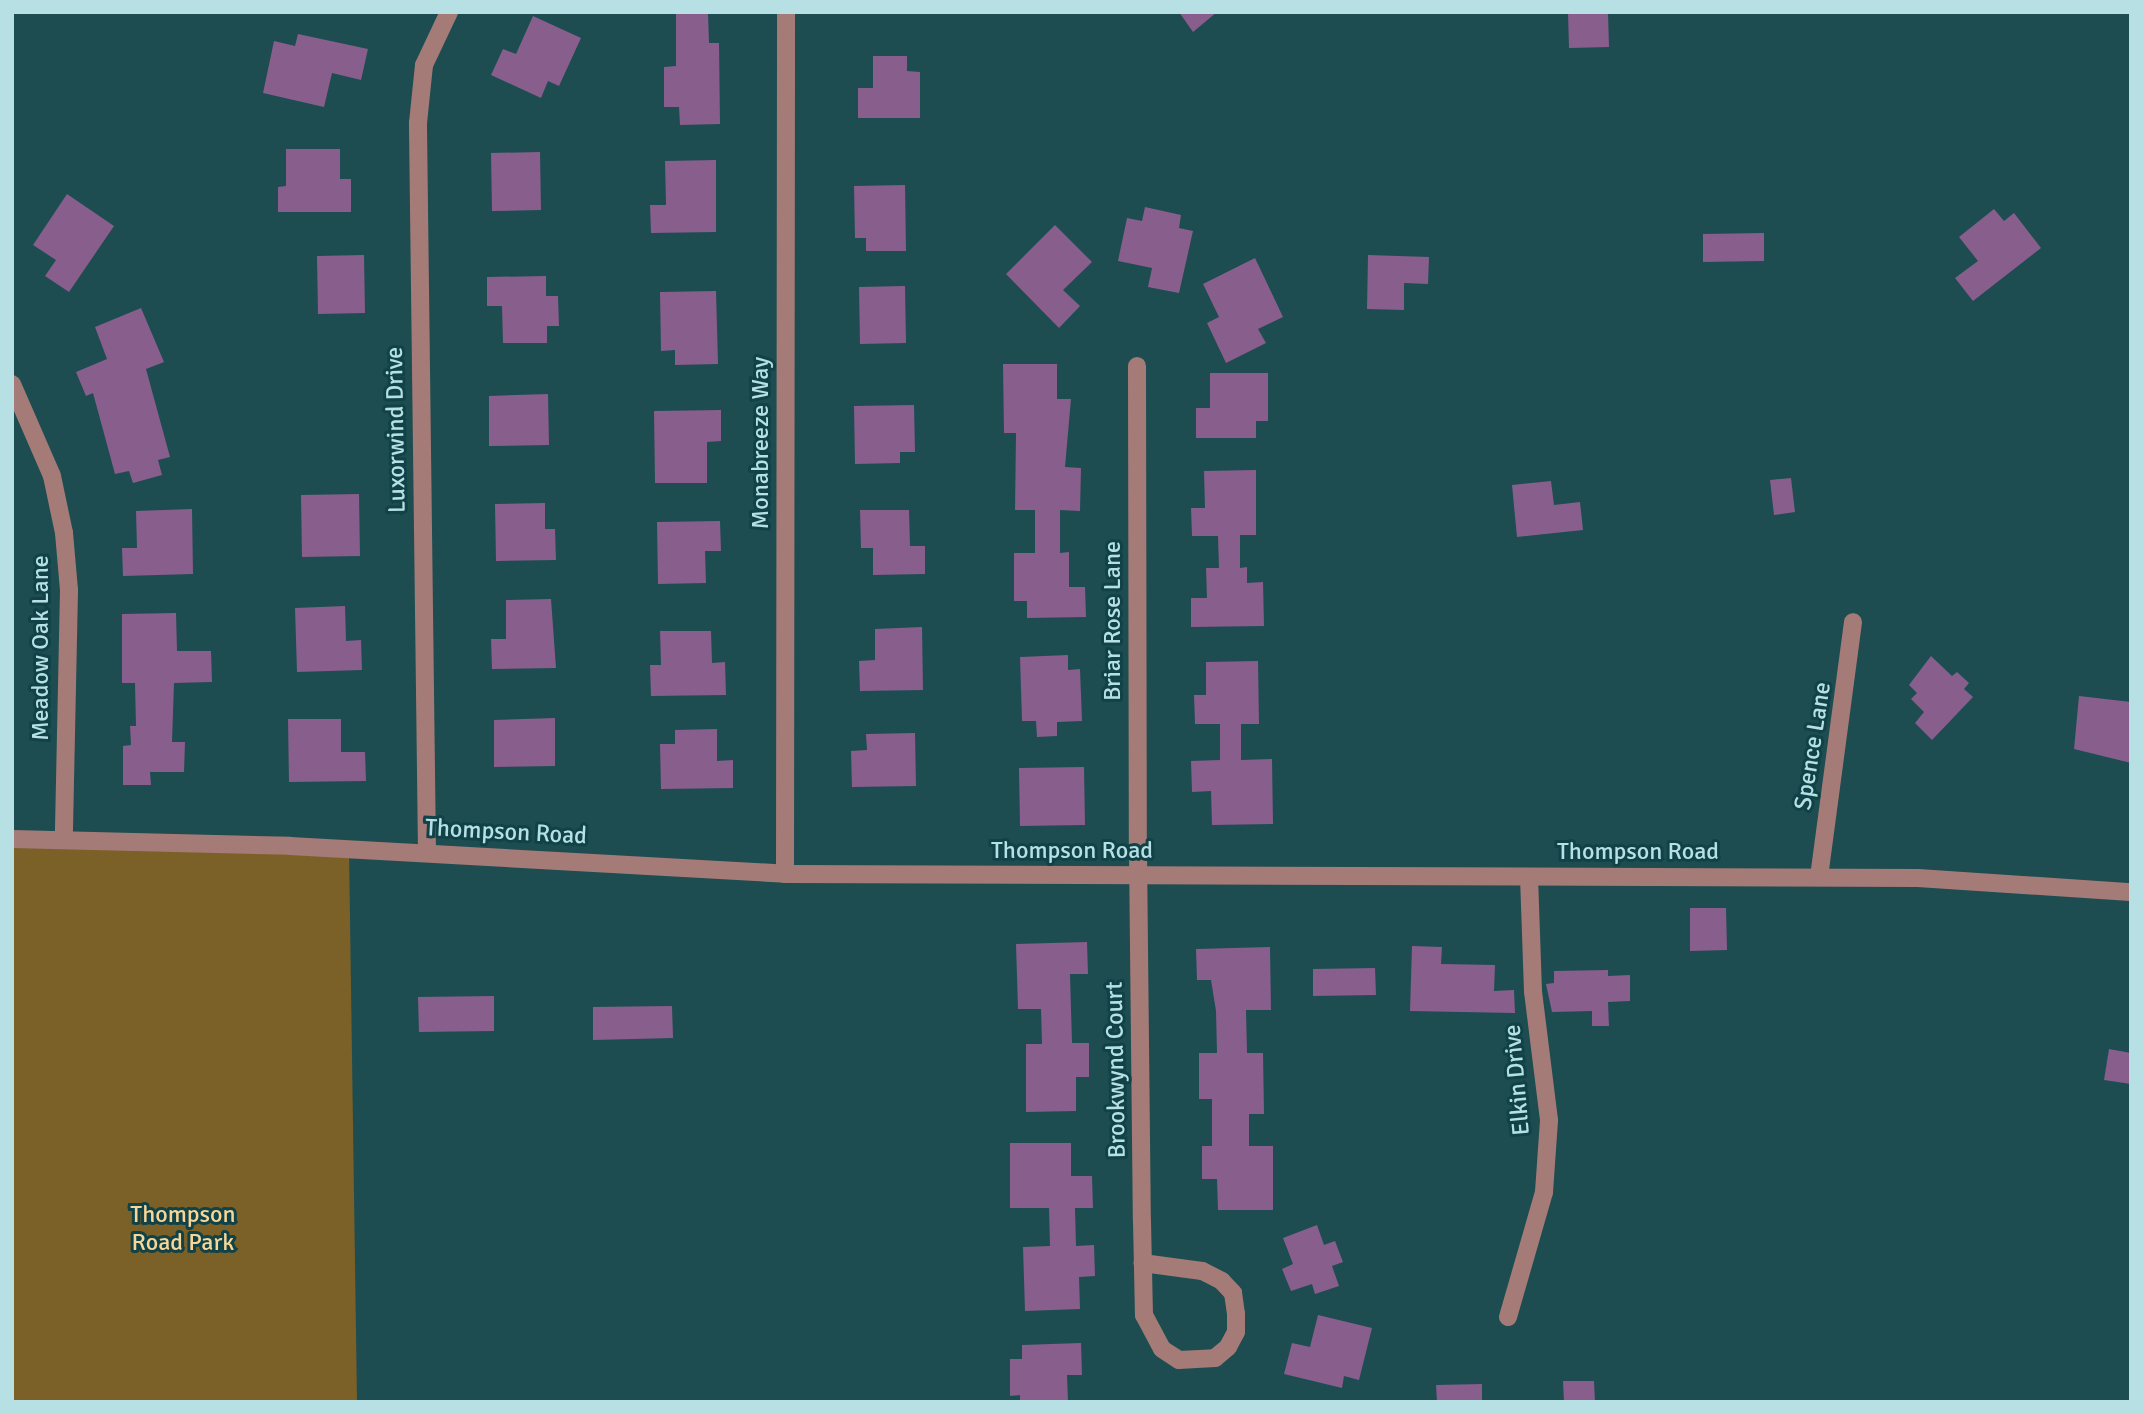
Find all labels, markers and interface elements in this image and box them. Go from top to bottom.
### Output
street label: Luxorwind Drive [380,347,412,513]
street label: Monabreeze Way [747,357,775,529]
street label: Briar Rose Lane [1099,541,1127,701]
street label: Meadow Oak Lane [27,555,55,741]
street label: Spence Lane [1789,680,1837,812]
street label: Thompson Road [424,813,588,851]
street label: Thompson Road [991,837,1153,865]
street label: Thompson Road [1557,838,1719,866]
street label: Brookwynd Court [1100,981,1132,1159]
street label: Elkin Drive [1498,1023,1536,1137]
park label: Thompson Road Park [130,1201,236,1257]

